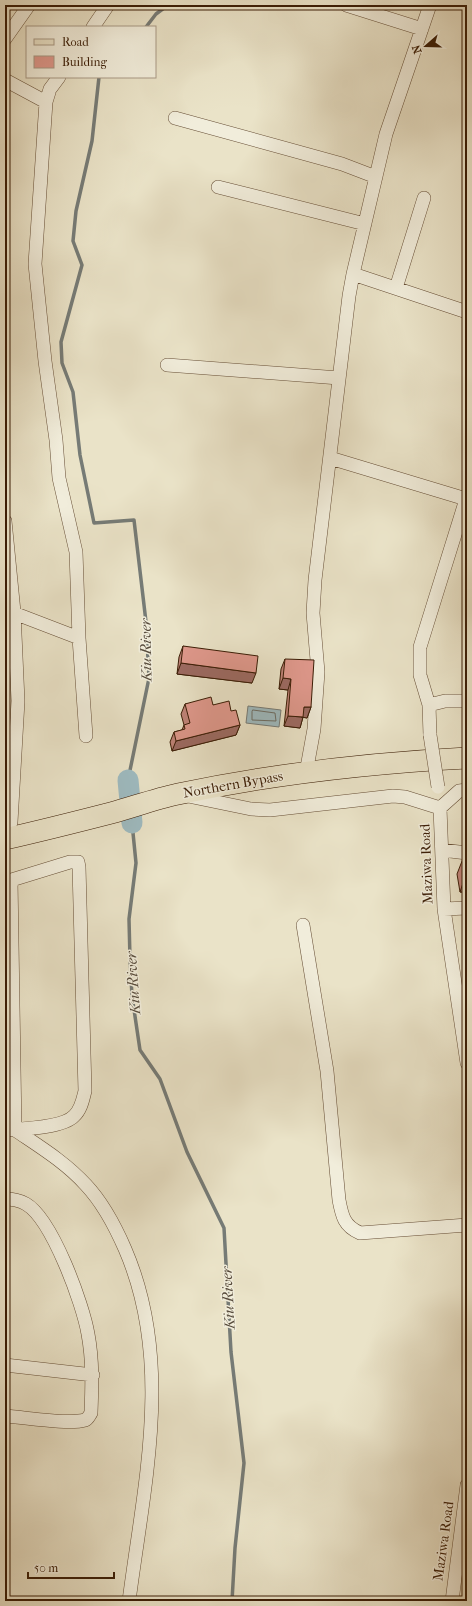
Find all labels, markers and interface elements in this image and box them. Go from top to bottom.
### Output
legend [26,26,156,78]
north arrow [406,26,446,66]
text: Road [62,35,89,49]
text: N [409,42,425,55]
text: Building [62,55,107,69]
water label: Kiu River [136,617,156,682]
street label: Northern Bypass [182,767,284,802]
street label: Maziwa Road [417,823,436,904]
water label: Kiu River [122,950,144,1016]
water label: Kiu River [217,1265,239,1331]
street label: Maziwa Road [429,1500,458,1582]
scale bar [28,1554,114,1580]
text: 50 m [34,1561,58,1575]

